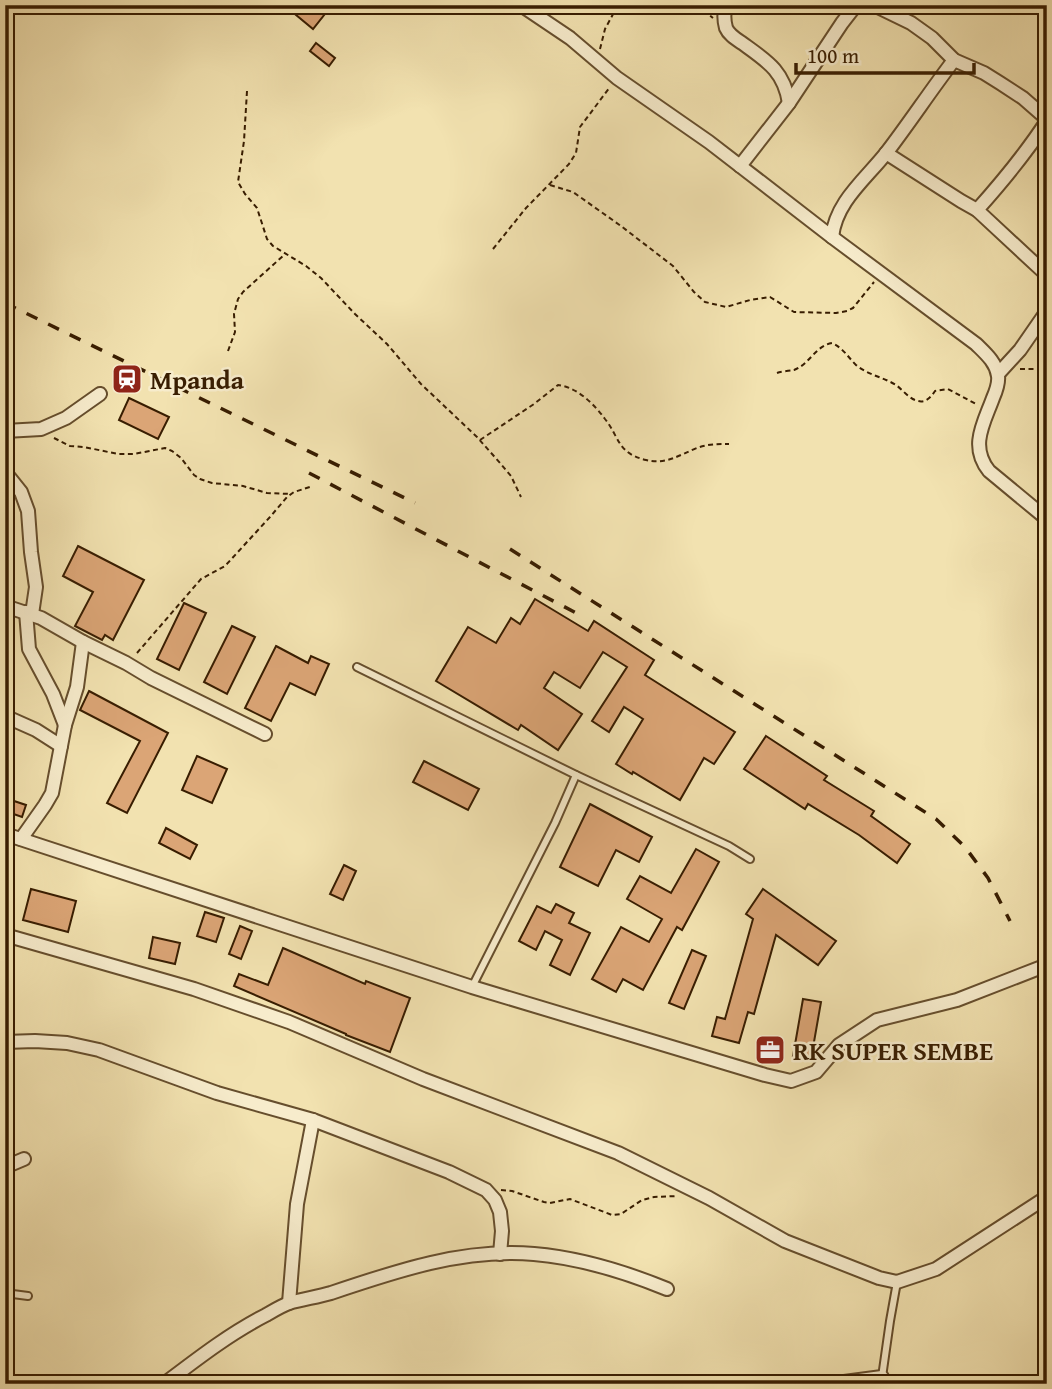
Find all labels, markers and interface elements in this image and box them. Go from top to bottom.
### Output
scale bar [796,32,975,76]
text: 100 m [807,40,859,71]
place label: Mpanda [150,360,245,399]
station icon: Mpanda [110,362,144,396]
place label: RK SUPER SEMBE [793,1031,993,1070]
office icon: RK SUPER SEMBE [753,1033,787,1067]

